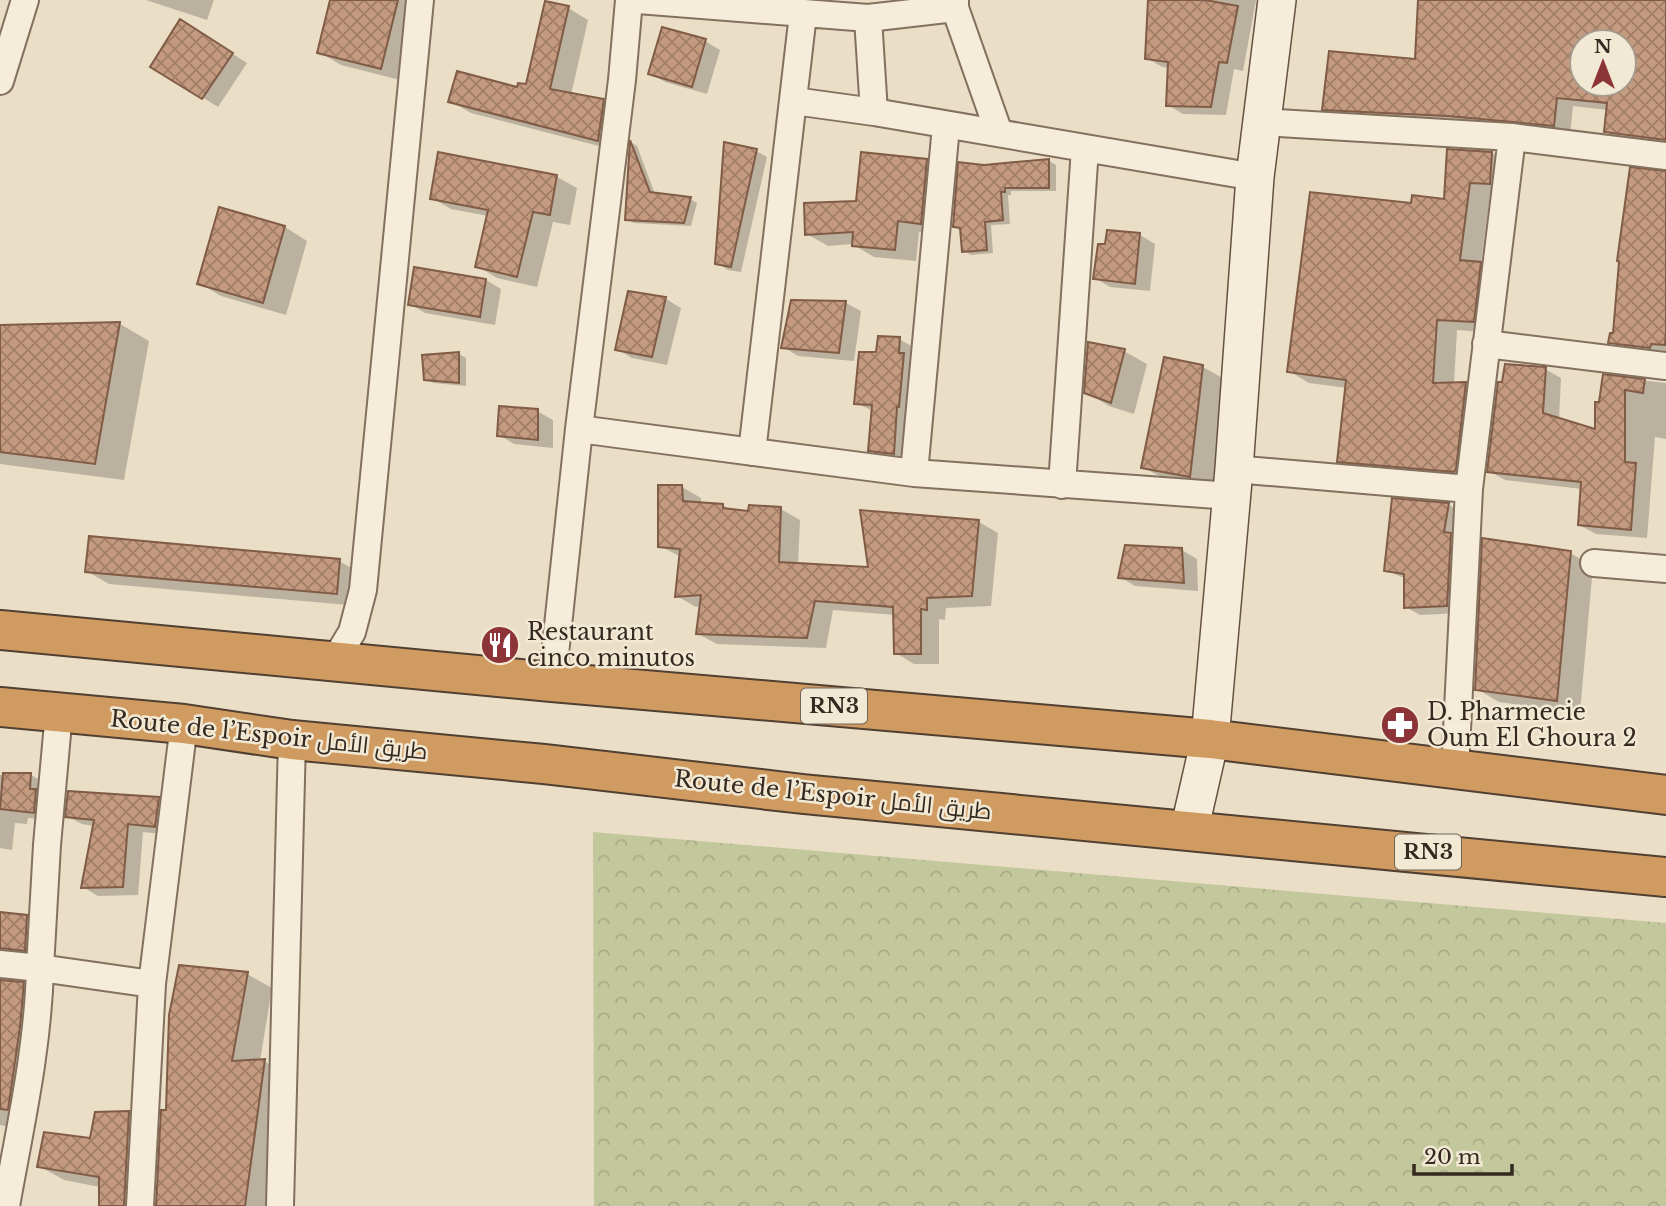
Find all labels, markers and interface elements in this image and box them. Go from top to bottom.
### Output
north arrow [1568,28,1638,98]
text: N [1594,35,1612,58]
place label: Restaurant cinco minutos [527,618,695,672]
restaurant icon: Restaurant cinco minutos [479,624,521,666]
road number: RN3 [801,688,867,724]
place label: D. Pharmecie Oum El Ghoura 2 [1427,698,1637,752]
street label: Route de l’Espoir طريق الأمل [109,704,429,766]
pharmacy icon: D. Pharmecie Oum El Ghoura 2 [1379,704,1421,746]
street label: Route de l’Espoir طريق الأمل [673,764,993,826]
road number: RN3 [1395,834,1461,870]
scale bar [1414,1132,1512,1176]
text: 20 m [1424,1144,1481,1170]

